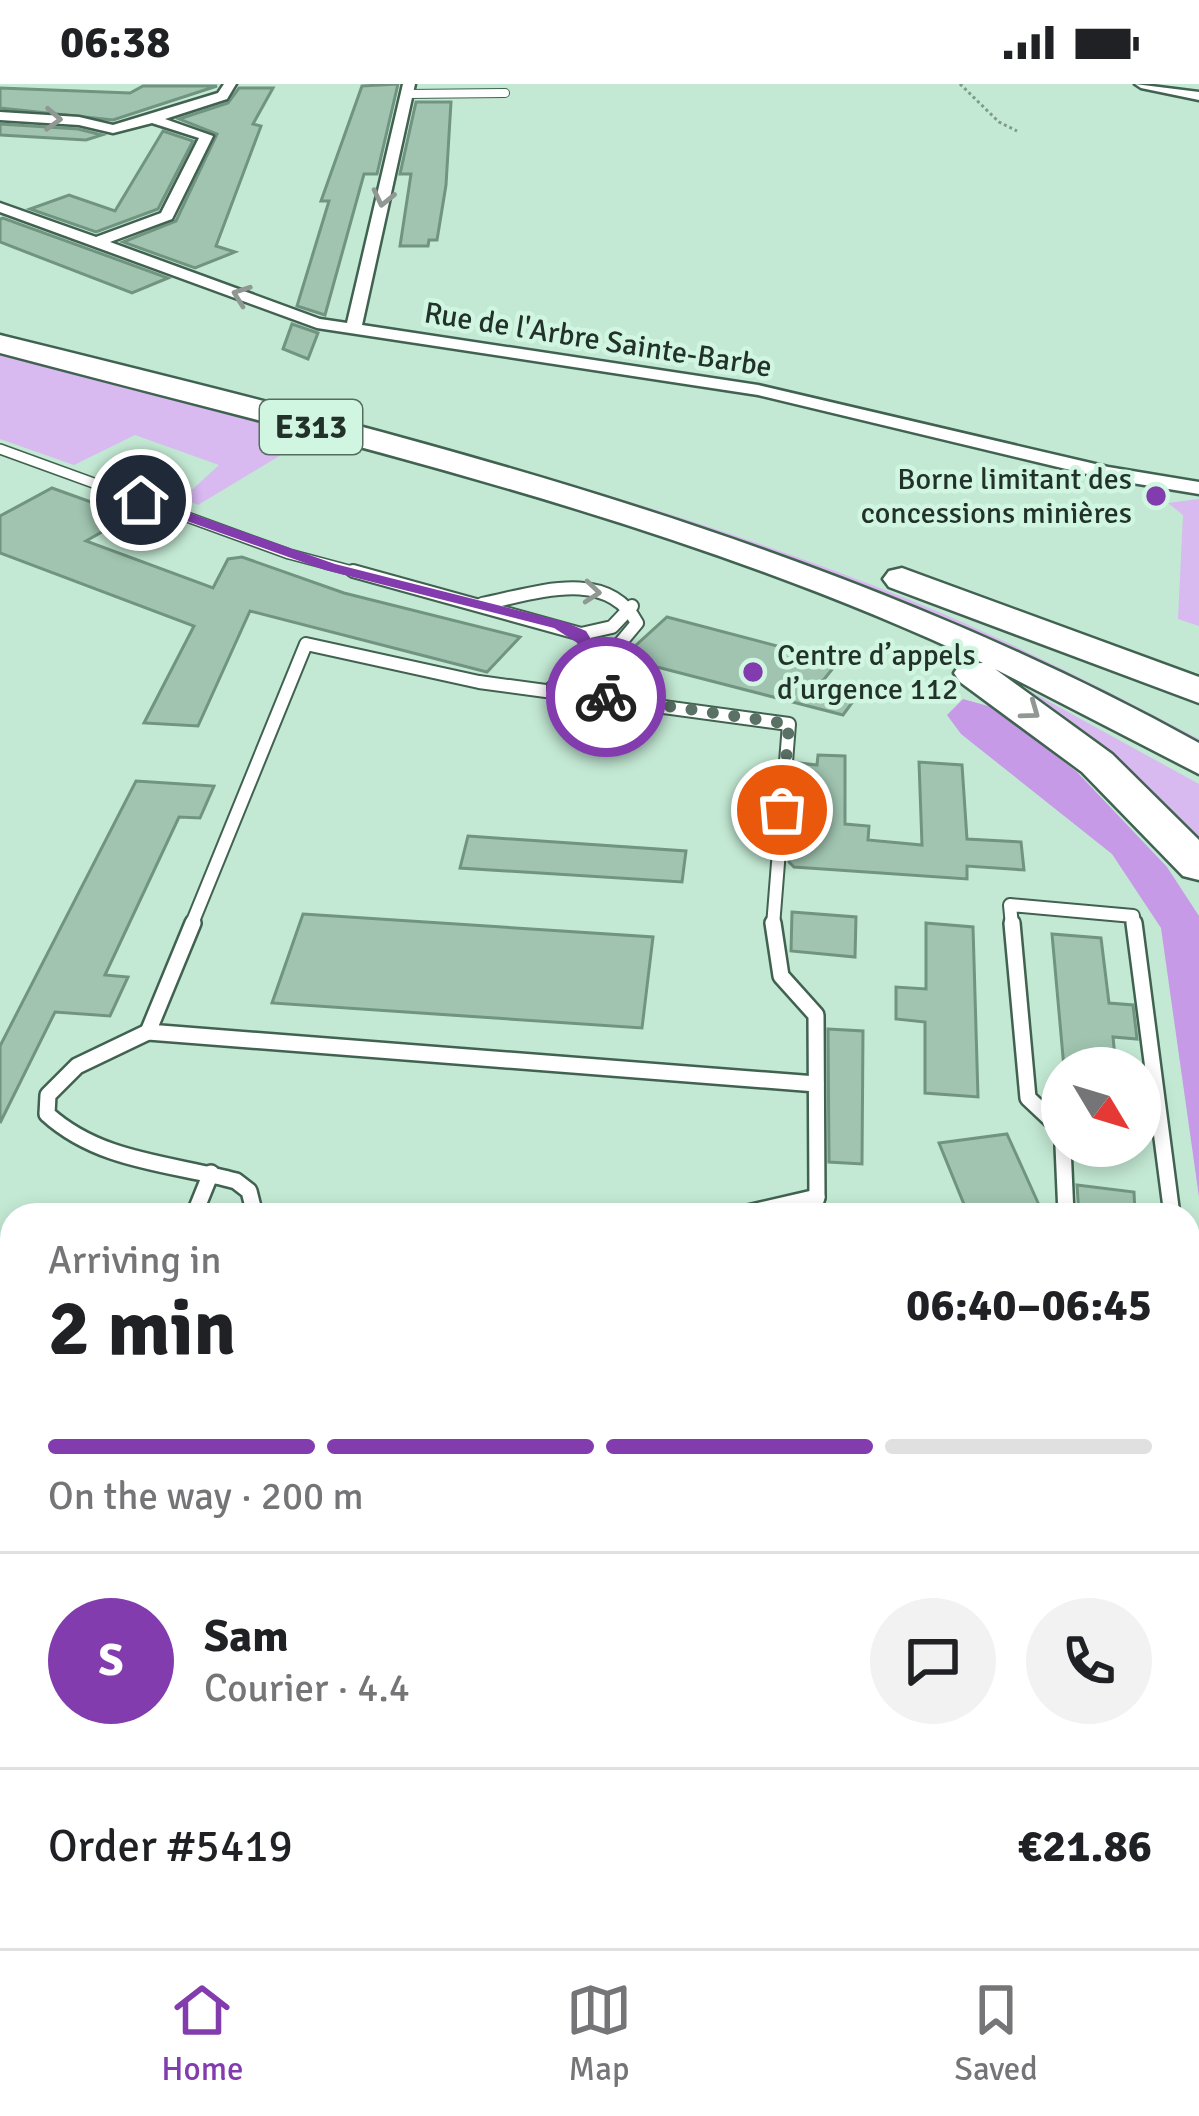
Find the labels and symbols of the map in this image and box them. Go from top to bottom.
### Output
one-way arrow [44,106,63,132]
one-way arrow [372,188,397,208]
one-way arrow [232,285,253,309]
street label: Rue de l'Arbre Sainte-Barbe [421,294,775,386]
road number: E313 [260,400,362,454]
pin [90,449,192,551]
place label: Borne limitant des concessions minières [861,461,1132,532]
marker: Borne limitant des concessions minières [1143,483,1169,509]
one-way arrow [583,579,602,604]
courier [546,637,666,757]
place label: Centre d’appels d’urgence 112 [777,637,976,708]
marker: Centre d’appels d’urgence 112 [740,659,766,685]
one-way arrow [1018,697,1040,719]
pin [731,759,833,861]
north arrow [1041,1047,1161,1167]

